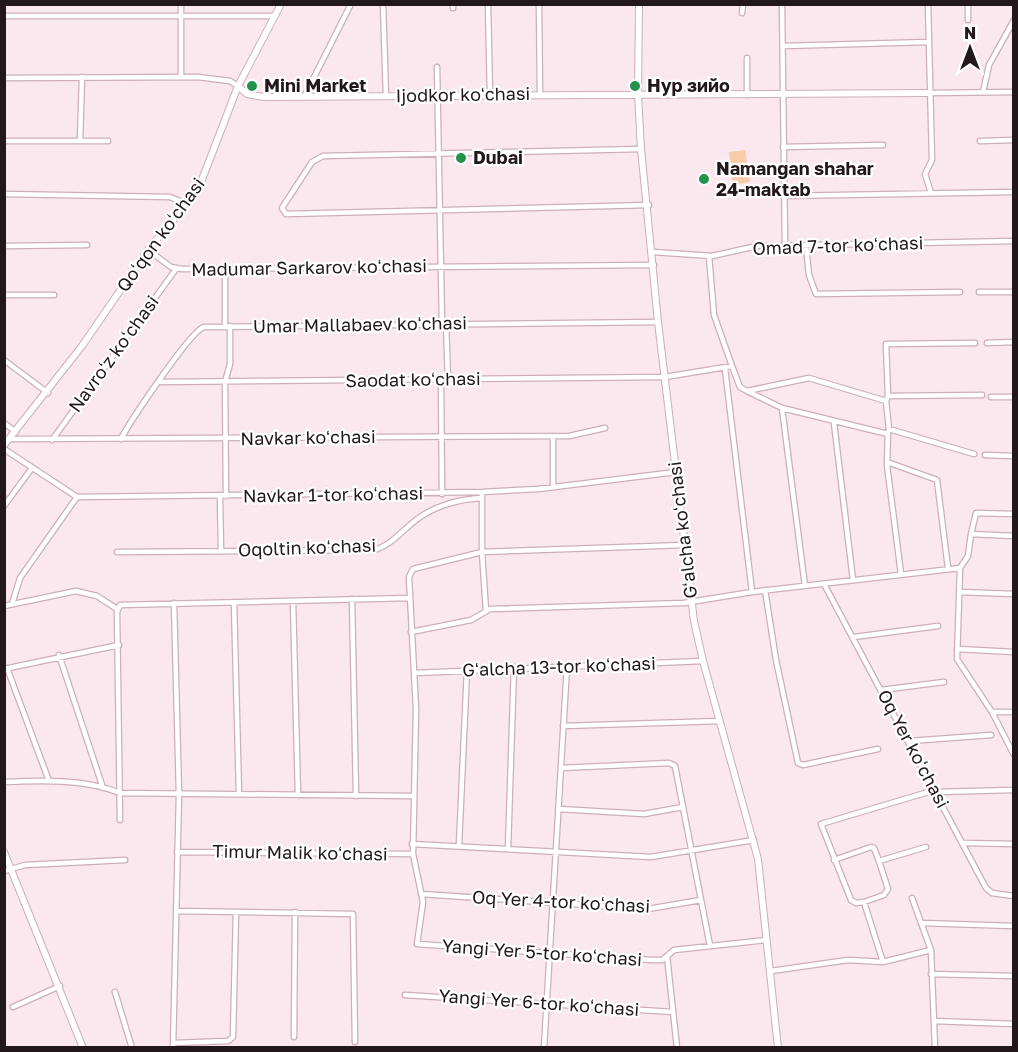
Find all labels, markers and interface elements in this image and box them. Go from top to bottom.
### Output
north arrow [940,18,1000,78]
text: N [964,23,976,43]
place label: Mini Market [264,74,367,96]
place label: Нур зийо [647,74,730,96]
marker: Mini Market [245,79,259,93]
marker: Нур зийо [628,79,642,93]
street label: Ijodkor koʻchasi [396,82,530,106]
place label: Dubai [473,146,523,168]
marker: Dubai [454,151,468,165]
place label: Namangan shahar 24-maktab [716,157,874,200]
marker: Namangan shahar 24-maktab [697,172,711,186]
street label: Qoʻqon koʻchasi [111,173,209,296]
street label: Omad 7-tor koʻchasi [752,231,924,259]
street label: Madumar Sarkarov koʻchasi [191,254,427,280]
street label: Navroʻz koʻchasi [63,291,163,416]
street label: Umar Mallabaev koʻchasi [253,311,467,337]
street label: Saodat koʻchasi [345,367,481,391]
street label: Navkar koʻchasi [240,425,376,449]
street label: Gʻalcha koʻchasi [663,460,701,600]
street label: Navkar 1-tor koʻchasi [243,481,423,507]
street label: Oqoltin koʻchasi [238,534,376,560]
street label: Gʻalcha 13-tor koʻchasi [462,652,656,680]
street label: Oq Yer koʻchasi [873,686,954,812]
street label: Timur Malik koʻchasi [212,839,388,865]
street label: Oq Yer 4-tor koʻchasi [471,885,651,917]
street label: Yangi Yer 5-tor koʻchasi [441,934,643,970]
street label: Yangi Yer 6-tor koʻchasi [438,984,640,1020]

